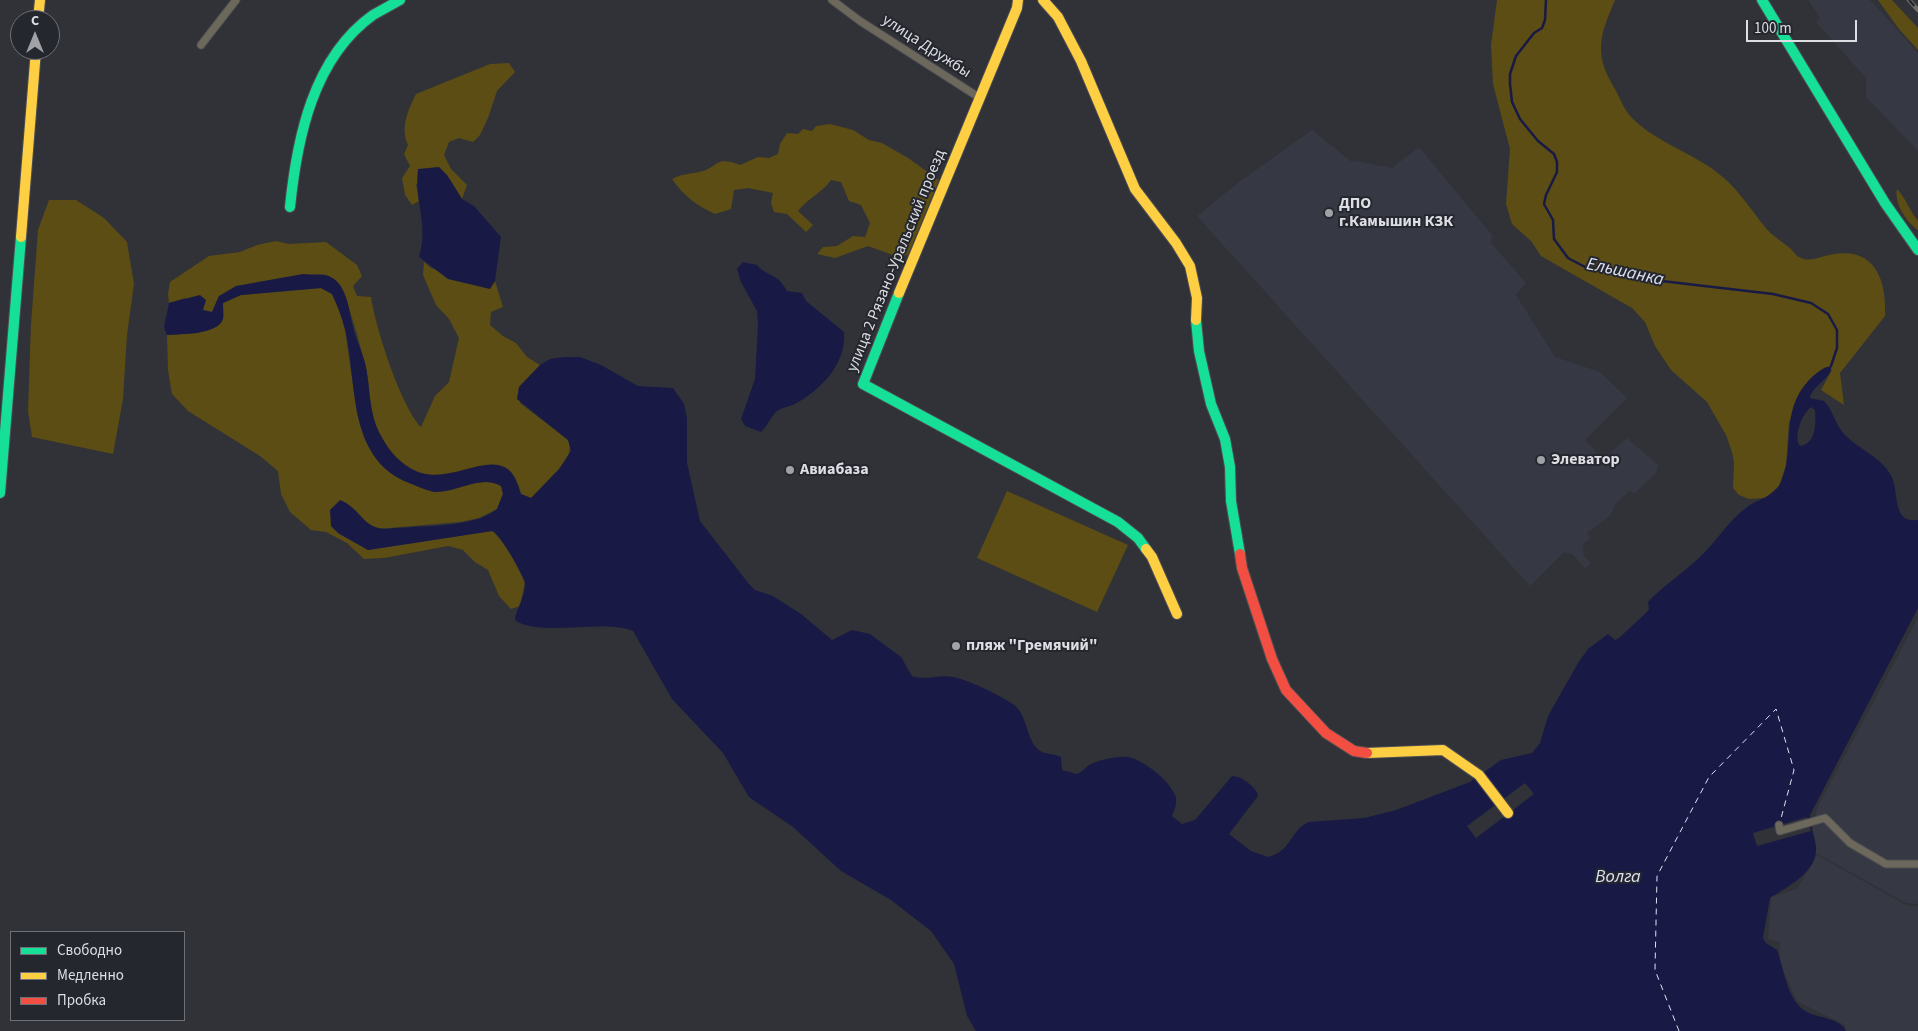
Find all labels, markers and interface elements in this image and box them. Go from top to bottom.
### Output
north arrow [10,10,60,60]
scale bar [1748,10,1859,42]
text: С [31,11,39,31]
street label: улица Дружбы [878,11,974,83]
text: 100 m [1754,18,1792,39]
street label: улица 2 Рязано-Уральский проезд [843,147,951,375]
place label: ДПО г.Камышин КЗК [1339,194,1453,232]
marker: ДПО г.Камышин КЗК [1323,207,1335,219]
water label: Ельшанка [1584,254,1666,292]
place label: Элеватор [1551,450,1620,470]
marker: Элеватор [1535,454,1547,466]
place label: Авиабаза [800,460,869,480]
marker: Авиабаза [784,464,796,476]
place label: пляж "Гремячий" [966,636,1097,656]
marker: пляж "Гремячий" [950,640,962,652]
water label: Волга [1595,867,1641,889]
legend [10,931,185,1021]
text: Свободно [57,940,122,961]
text: Медленно [57,965,124,986]
text: Пробка [57,990,106,1011]

